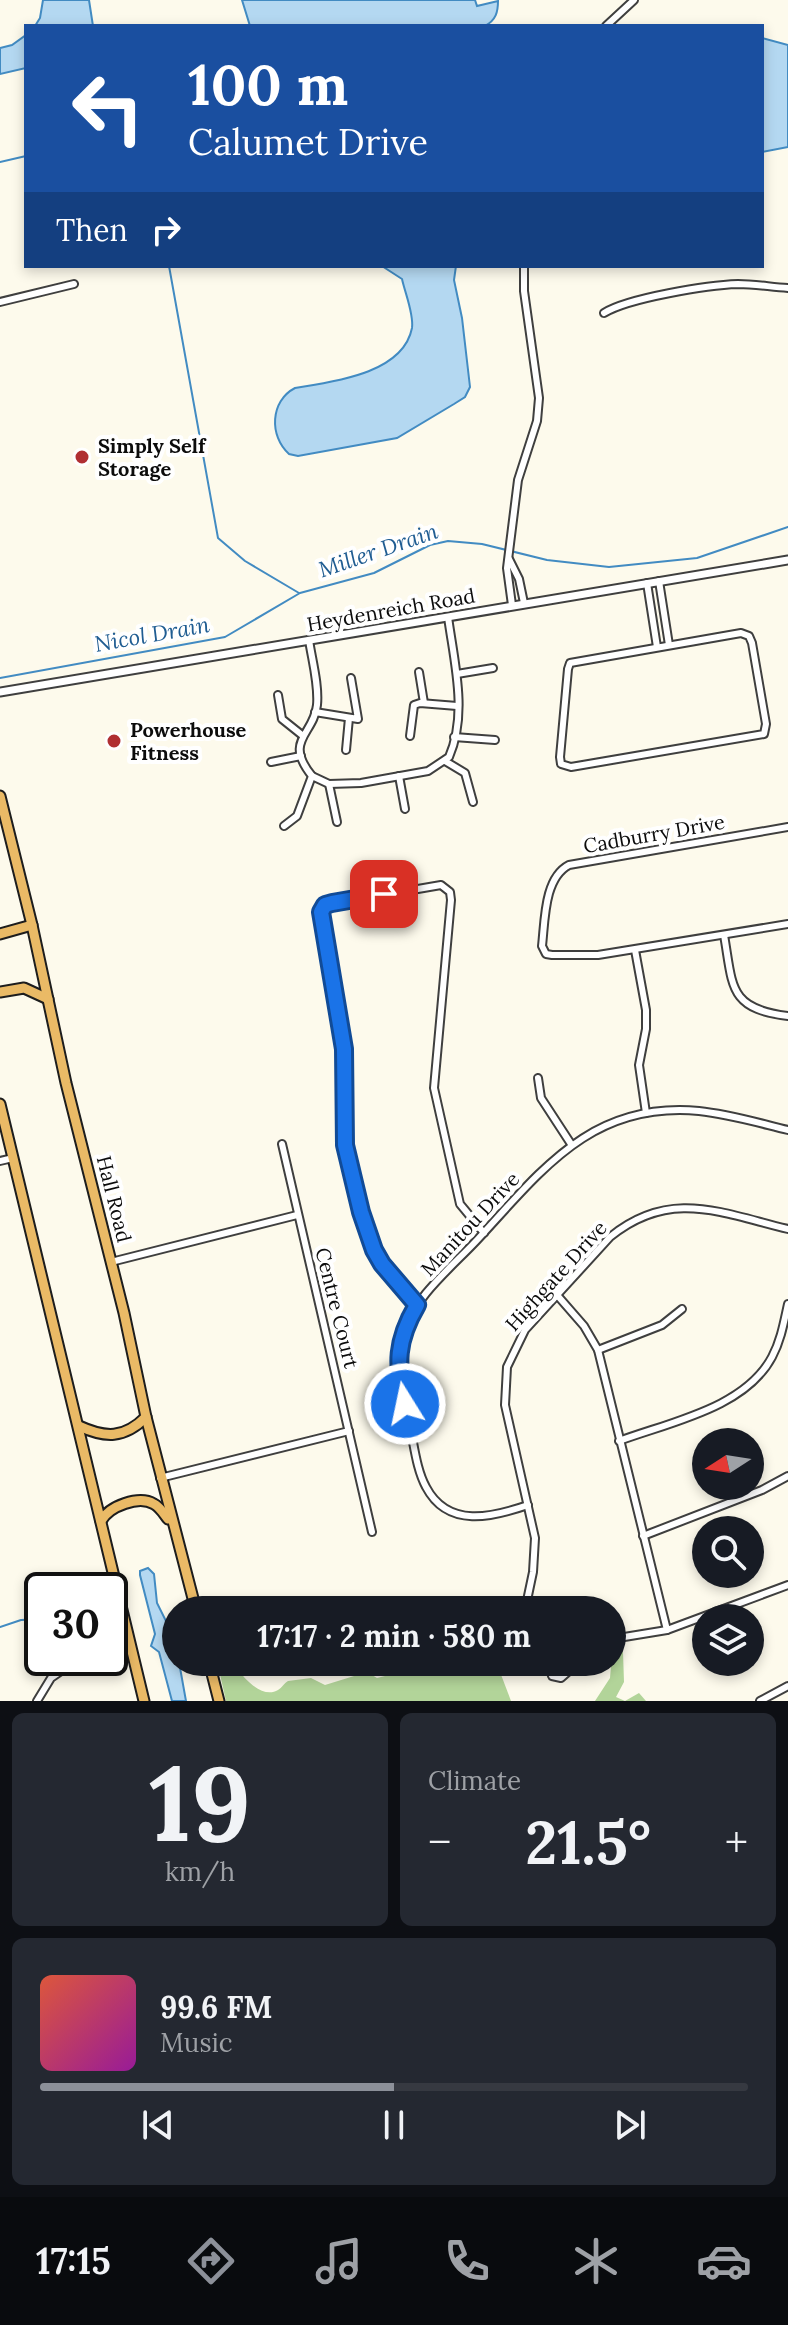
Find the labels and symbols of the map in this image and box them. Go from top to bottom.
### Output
place label: Simply Self Storage [98,433,207,481]
marker: Simply Self Storage [73,448,91,466]
water label: Miller Drain [315,516,442,584]
street label: Heydenreich Road [305,582,477,637]
water label: Nicol Drain [92,610,212,658]
place label: Powerhouse Fitness [130,717,247,765]
marker: Powerhouse Fitness [105,732,123,750]
street label: Cadburry Drive [581,809,727,858]
pin [350,860,418,928]
street label: Hall Road [92,1153,137,1245]
street label: Manitou Drive [415,1166,524,1281]
street label: Highgate Drive [500,1215,612,1336]
street label: Centre Court [310,1245,365,1371]
position arrow [363,1362,447,1446]
north arrow [692,1428,764,1500]
speed limit sign: 30 [24,1572,128,1676]

